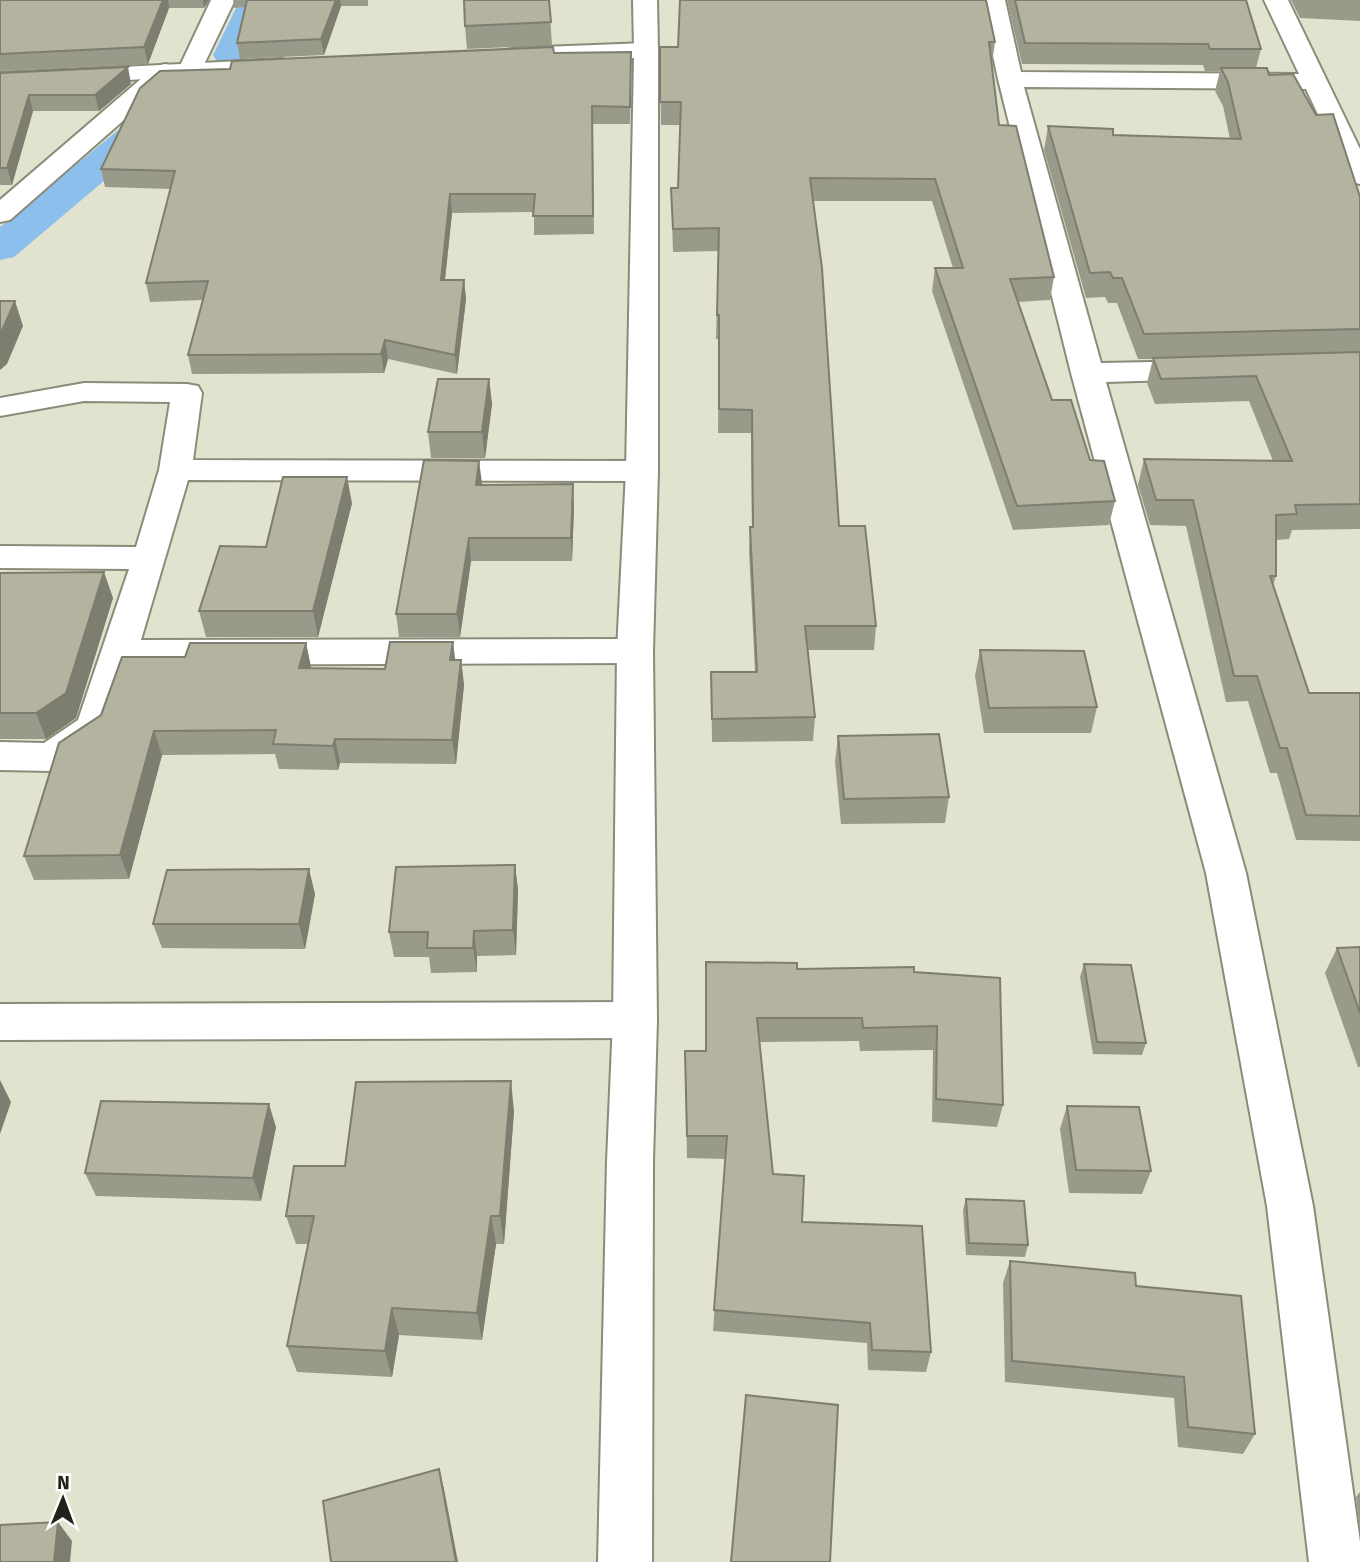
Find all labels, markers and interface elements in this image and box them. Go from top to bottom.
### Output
north arrow [28,1464,98,1534]
text: N [57,1471,70,1494]

